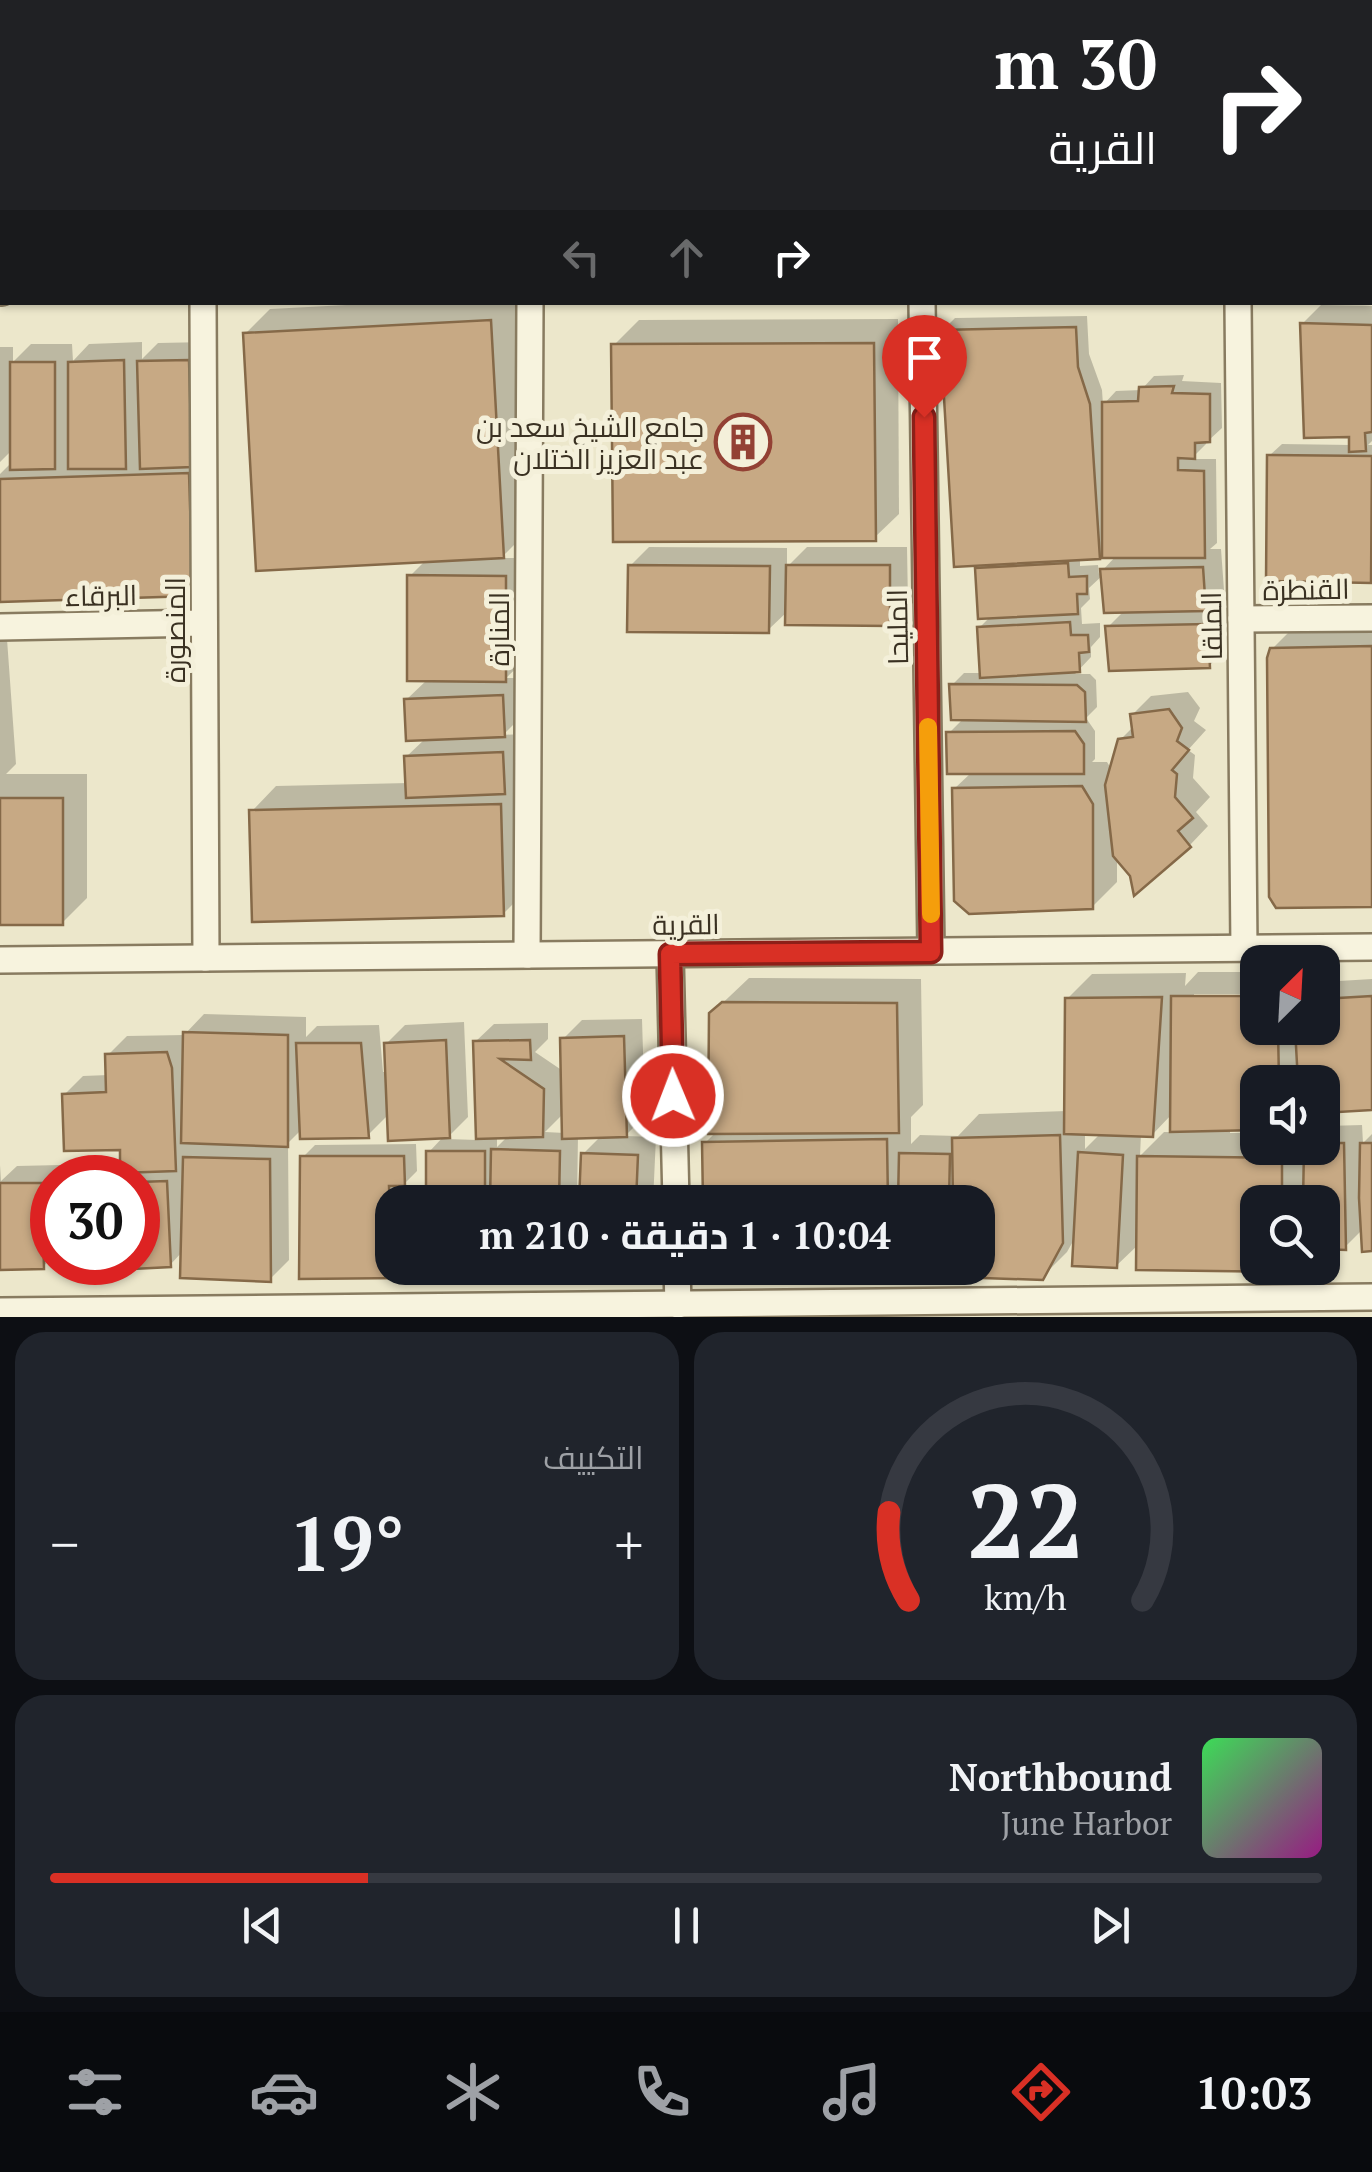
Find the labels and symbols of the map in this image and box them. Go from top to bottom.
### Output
pin [882,315,967,418]
place label: جامع الشيخ سعد بن عبد العزيز الختلان [476,408,704,477]
building icon: جامع الشيخ سعد بن عبد العزيز الختلان [713,412,773,472]
street label: القنطرة [1262,570,1350,608]
street label: البرقاء [65,576,137,614]
street label: المنصورة [156,577,193,683]
street label: المليحا [878,589,916,665]
street label: الملقا [1192,591,1230,661]
street label: المنارة [480,592,517,666]
street label: القرية [652,905,720,943]
north arrow [1240,945,1340,1045]
position arrow [621,1044,725,1148]
speed limit sign: 30 [30,1155,160,1285]

